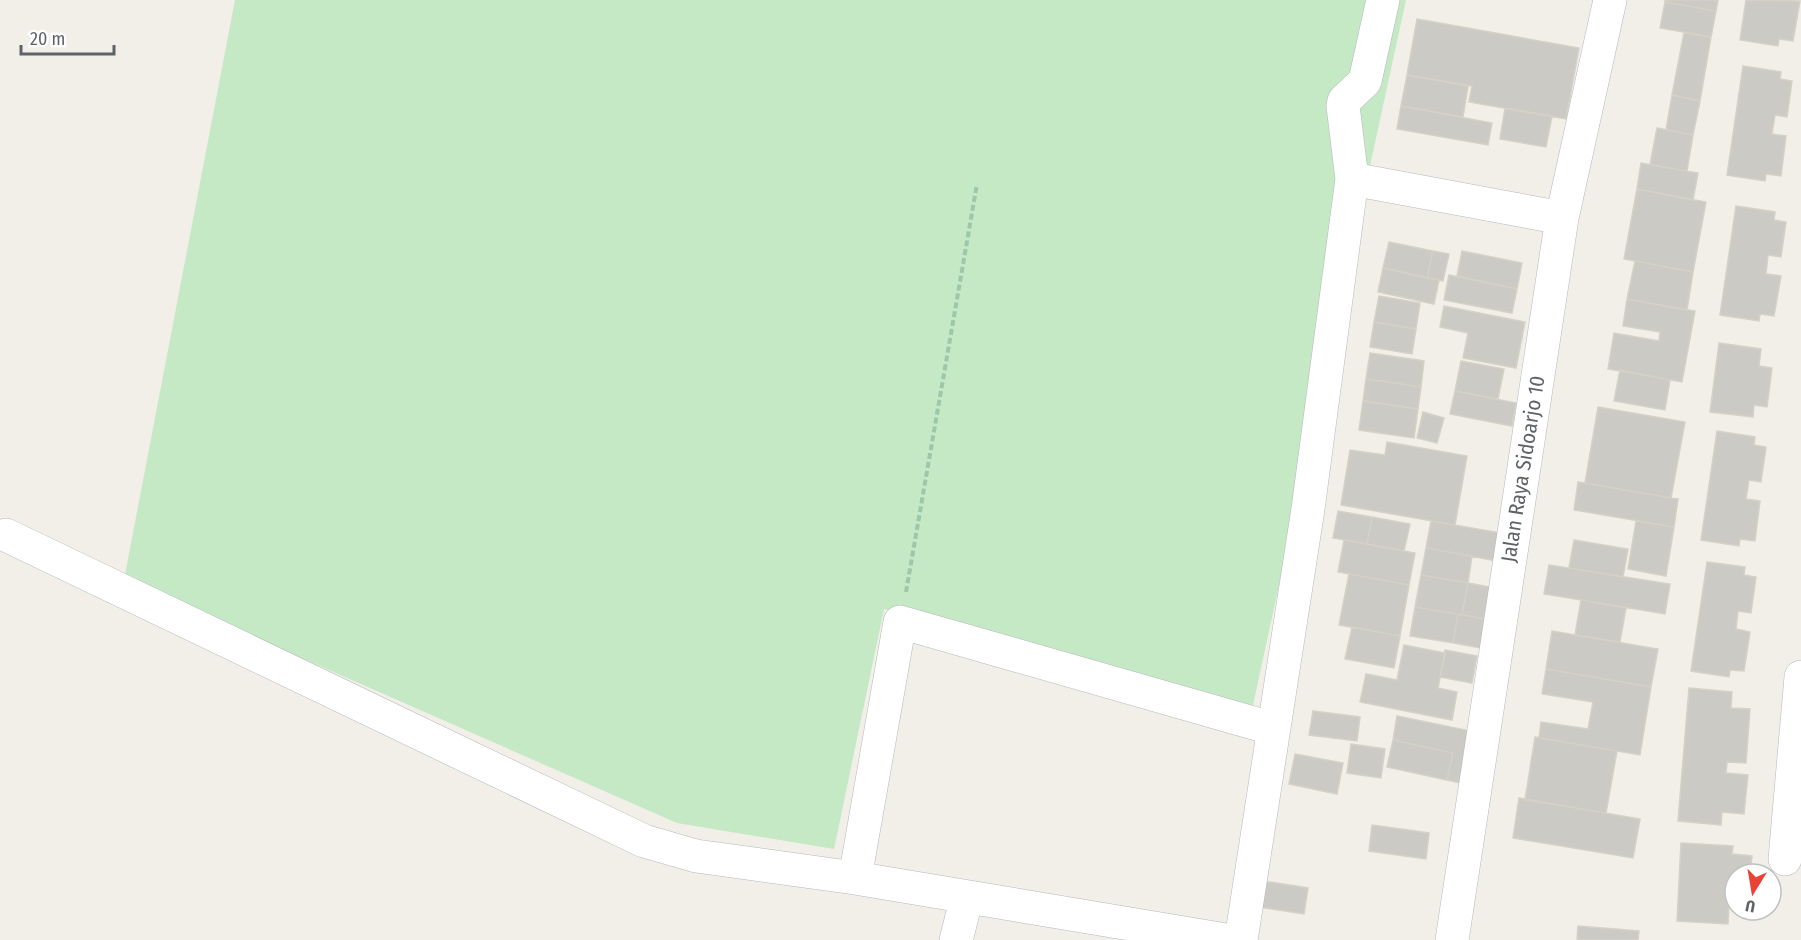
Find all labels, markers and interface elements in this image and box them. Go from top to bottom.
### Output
scale bar [21,18,114,56]
text: 20 m [30,28,65,50]
street label: Jalan Raya Sidoarjo 10 [1495,374,1551,564]
north arrow [1723,862,1783,922]
text: U [1744,896,1757,916]

